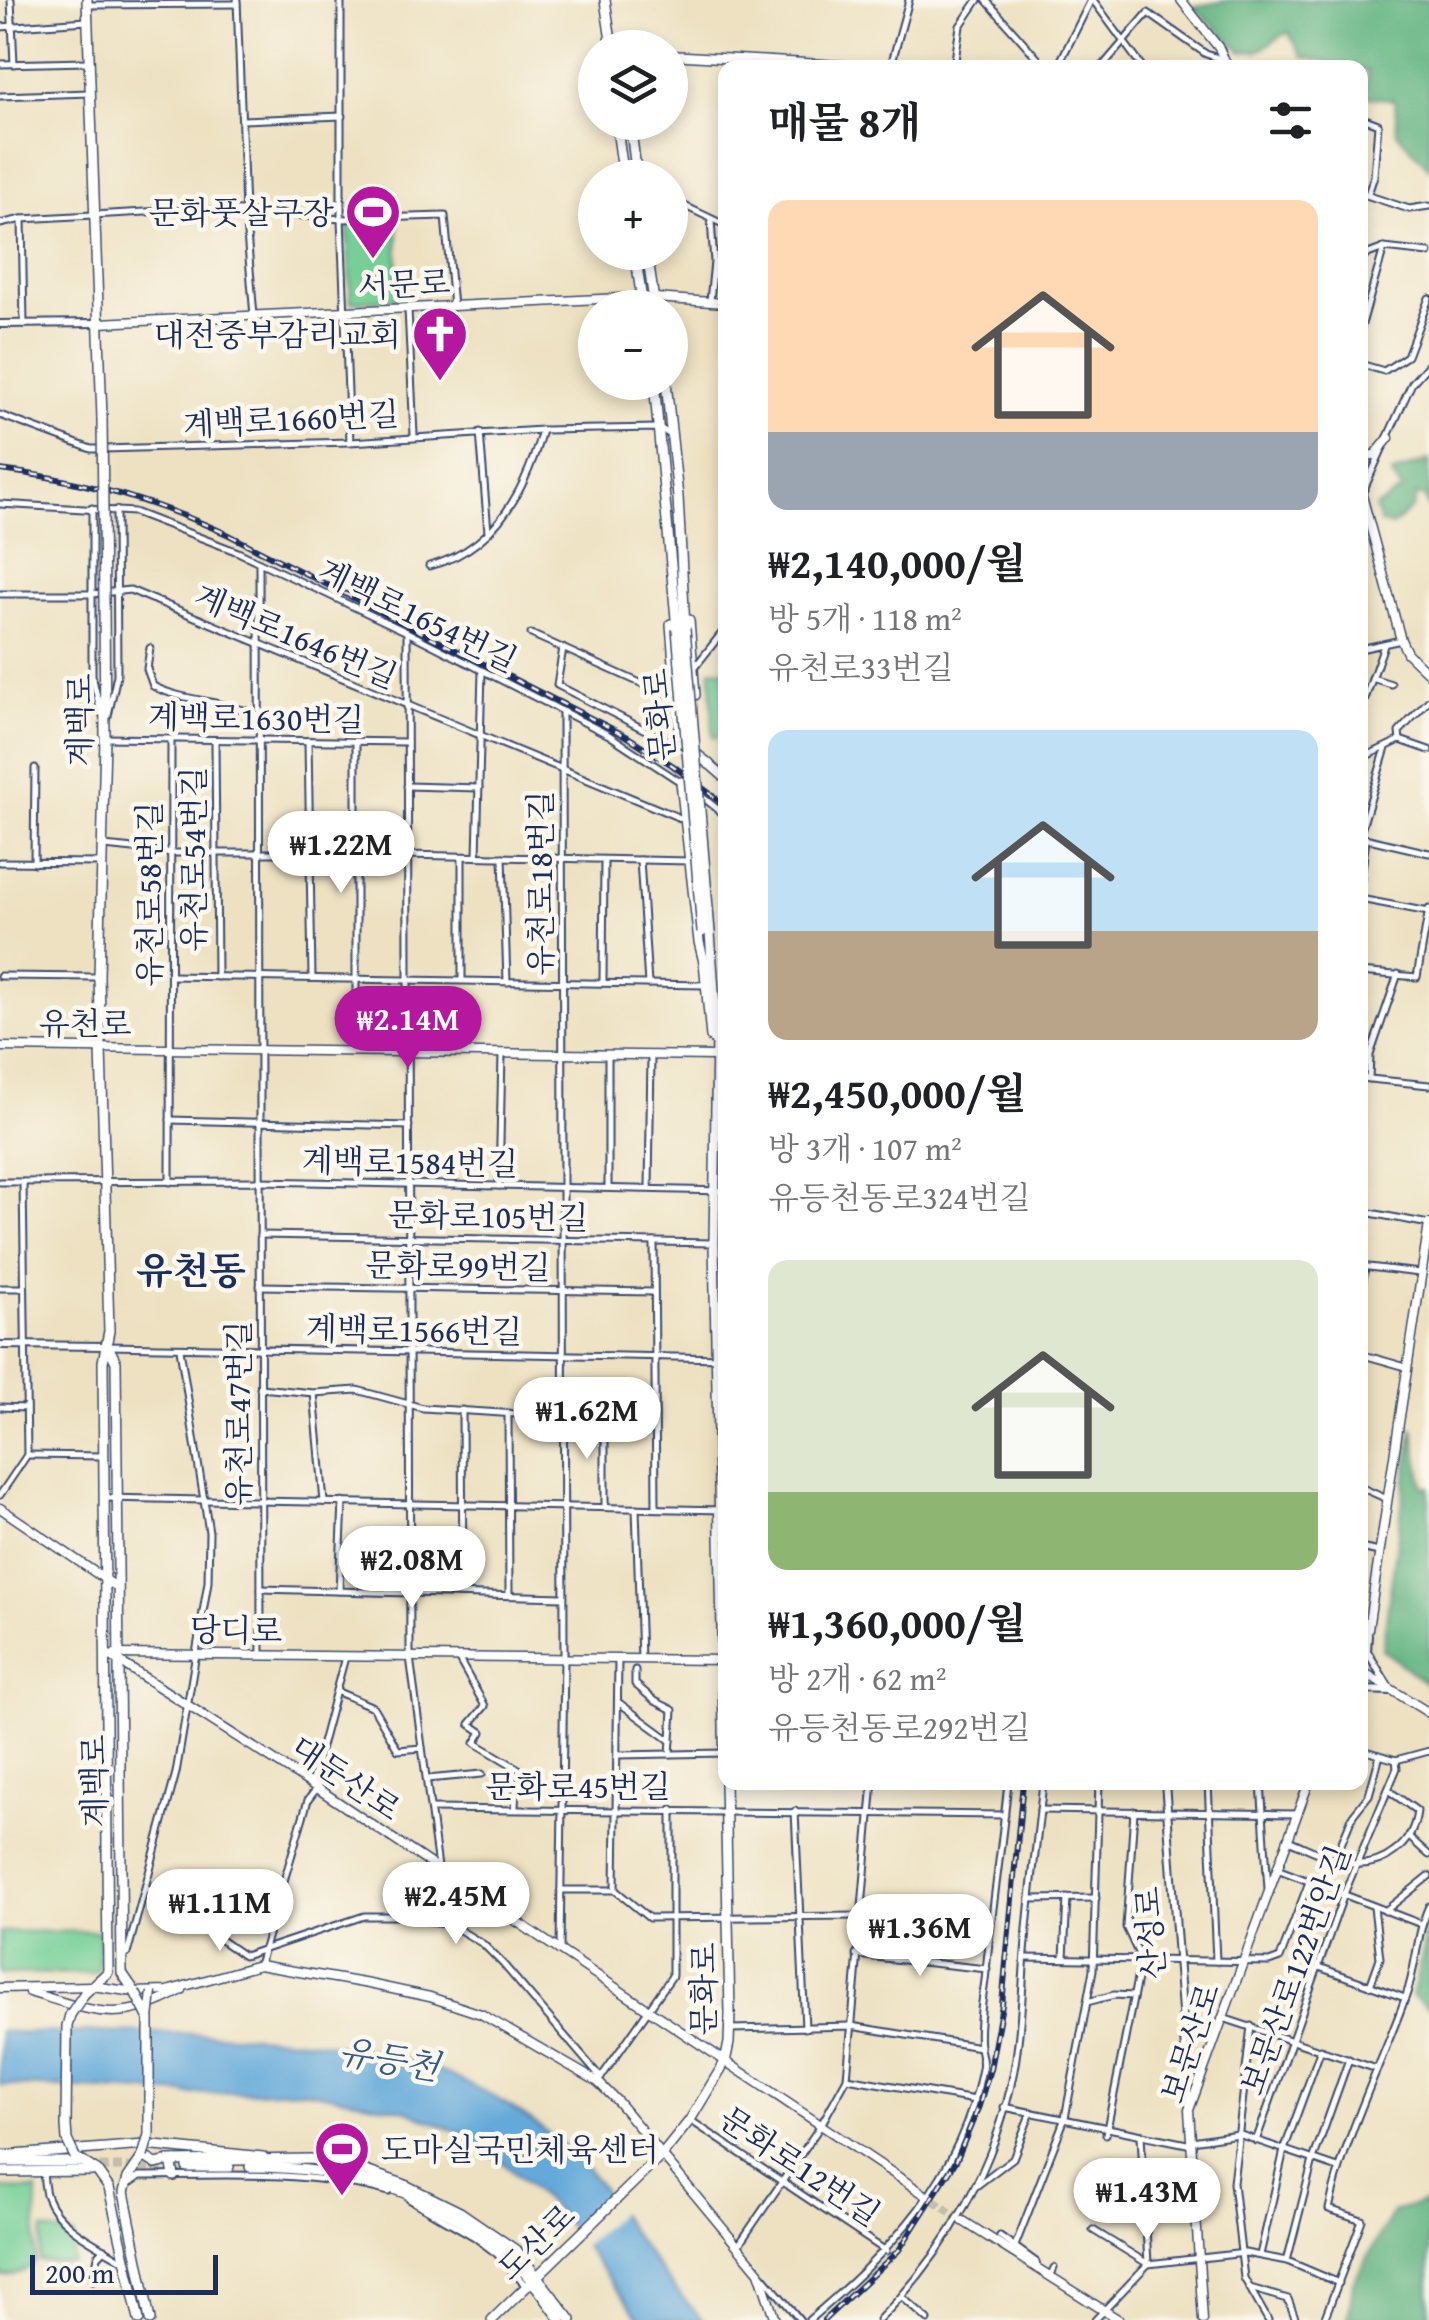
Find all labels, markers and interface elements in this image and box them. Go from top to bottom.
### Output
map controls [578,30,688,400]
button: layers [578,30,688,140]
text: 매물 8개 [768,91,921,152]
icon: filters [1263,93,1318,148]
button: + [578,160,688,270]
sports icon: 문화풋살구장 [343,182,403,261]
place label: 문화풋살구장 [149,189,334,236]
street label: 서문로 [356,258,452,310]
icon: home [953,265,1133,445]
button: − [578,290,688,400]
church icon: 대전중부감리교회 [410,304,470,383]
place label: 대전중부감리교회 [154,311,401,358]
street label: 계백로1660번길 [182,390,400,448]
text: ₩2,140,000/월 [768,532,1027,593]
street label: 계백로1654번길 [311,546,525,684]
street label: 계백로1646번길 [187,572,405,700]
text: 방 5개 · 118 m² [768,595,962,642]
text: 유천로33번길 [768,644,953,691]
street label: 문화로 [632,667,686,763]
street label: 계백로 [56,674,103,766]
street label: 계백로1630번길 [148,693,364,743]
street label: 유천로54번길 [170,766,217,952]
street label: 유천로18번길 [517,790,564,976]
icon: home [953,795,1133,975]
street label: 유천로58번길 [126,801,173,987]
pin: ₩1.22M [260,811,422,896]
text: ₩1.22M [290,820,392,867]
pin: ₩2.14M [327,986,489,1071]
text: ₩2.14M [357,995,459,1042]
street label: 유천로 [39,1000,131,1047]
text: ₩2,450,000/월 [768,1062,1027,1123]
text: 방 3개 · 107 m² [768,1125,962,1172]
street label: 계백로1584번길 [302,1137,518,1187]
text: 유등천동로324번길 [768,1174,1031,1221]
street label: 문화로105번길 [387,1191,589,1241]
street label: 문화로99번길 [365,1241,551,1291]
district label: 유천동 [136,1242,246,1298]
street label: 계백로1566번길 [306,1305,522,1355]
street label: 유천로47번길 [215,1320,262,1506]
icon: home [953,1325,1133,1505]
pin: ₩1.62M [506,1377,668,1462]
text: ₩1.62M [536,1386,638,1433]
pin: ₩2.08M [331,1526,493,1611]
text: ₩2.08M [361,1535,463,1582]
text: ₩1,360,000/월 [768,1592,1027,1653]
street label: 당디로 [189,1606,283,1654]
text: 방 2개 · 62 m² [768,1655,946,1702]
text: 유등천동로292번길 [768,1704,1031,1751]
street label: 대둔산로 [282,1724,410,1832]
street label: 계백로 [70,1734,118,1828]
street label: 문화로45번길 [485,1763,671,1810]
street label: 보문산로122번안길 [1228,1839,1362,2101]
pin: ₩2.45M [375,1862,537,1947]
pin: ₩1.11M [139,1869,301,1954]
text: ₩2.45M [405,1871,507,1918]
text: ₩1.11M [169,1878,271,1925]
street label: 산성로 [1123,1885,1177,1981]
pin: ₩1.36M [839,1894,1001,1979]
text: ₩1.36M [869,1903,971,1950]
street label: 문화로 [680,1943,727,2035]
street label: 보문산로 [1149,1977,1231,2109]
water label: 유등천 [335,2025,446,2093]
street label: 문화로12번길 [710,2095,890,2237]
sports icon: 도마실국민체육센터 [312,2119,372,2198]
place label: 도마실국민체육센터 [381,2126,659,2173]
pin: ₩1.43M [1066,2158,1228,2243]
text: ₩1.43M [1096,2167,1198,2214]
street label: 도산로 [486,2193,586,2291]
scale bar [30,2250,218,2294]
text: 200 m [45,2252,114,2293]

